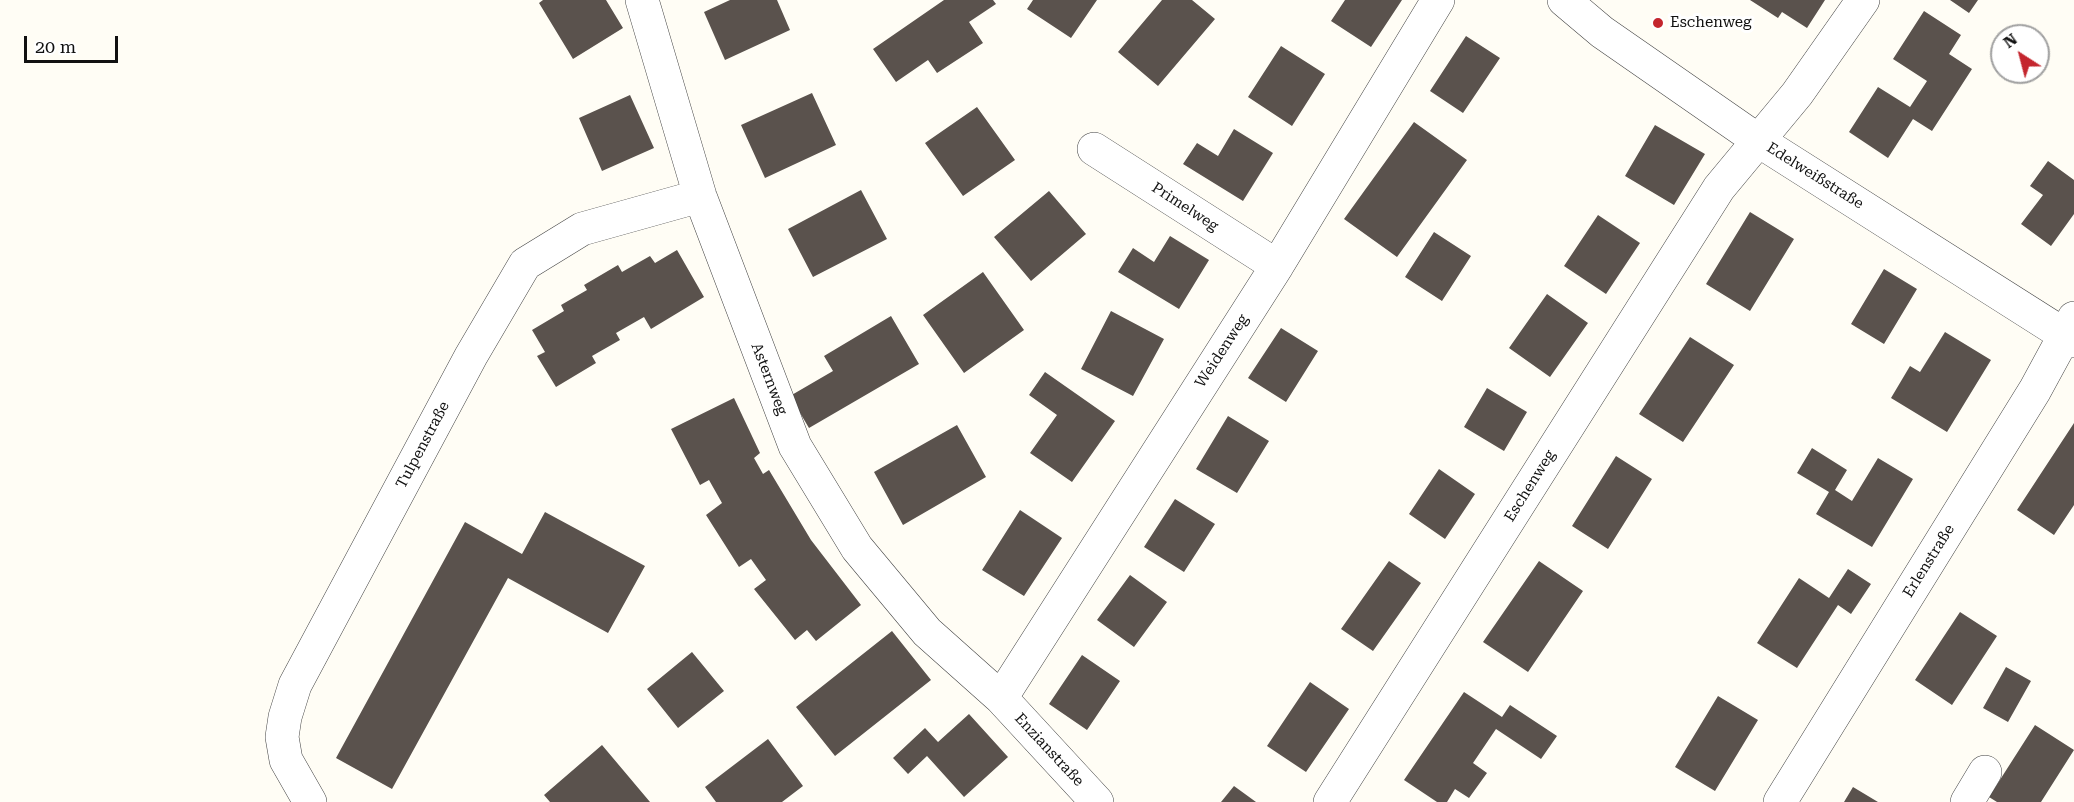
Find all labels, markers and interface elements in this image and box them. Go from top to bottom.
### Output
place label: Eschenweg [1670,14,1751,32]
marker: Eschenweg [1651,16,1665,30]
scale bar [27,24,122,62]
north arrow [1990,24,2050,84]
text: N [2000,29,2021,52]
text: 20 m [35,36,76,57]
street label: Edelweißstraße [1763,139,1867,213]
street label: Primelweg [1148,179,1222,235]
street label: Weidenweg [1192,311,1252,391]
street label: Asternweg [747,340,791,418]
street label: Tulpenstraße [393,398,453,492]
street label: Eschenweg [1501,447,1559,525]
street label: Erlenstraße [1899,521,1959,601]
street label: Enzianstraße [1011,710,1087,790]

